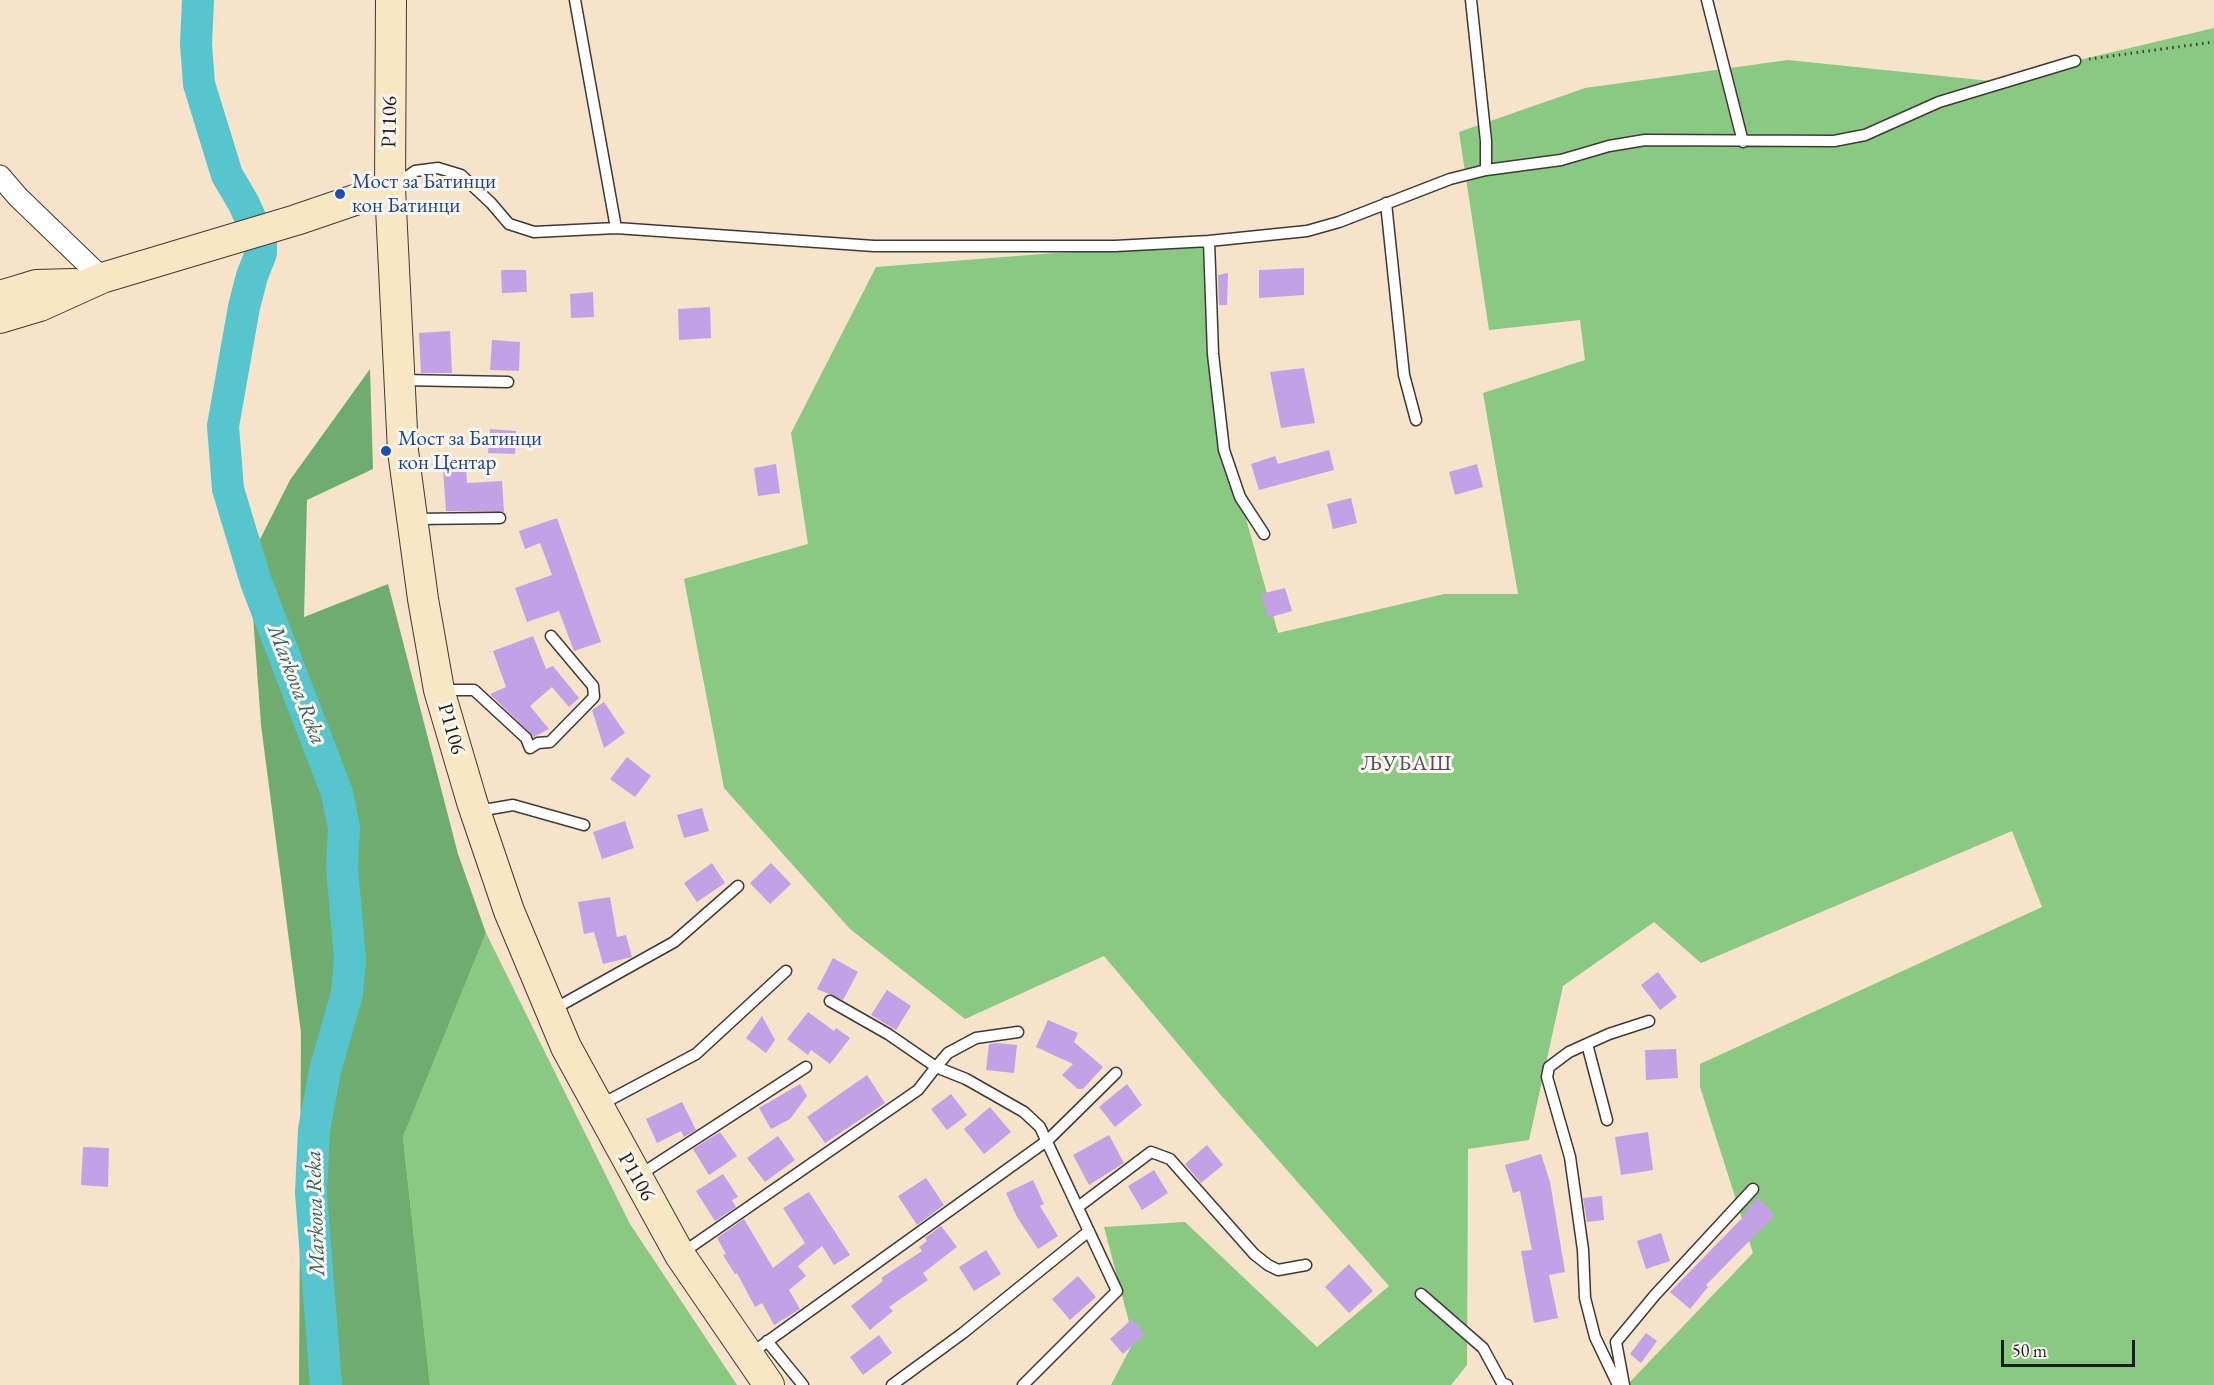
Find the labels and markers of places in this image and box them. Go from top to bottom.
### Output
place label: Мост за Батинци кон Батинци [352,169,496,219]
marker: Мост за Батинци кон Батинци [333,187,347,201]
place label: Мост за Батинци кон Центар [398,426,542,476]
marker: Мост за Батинци кон Центар [379,444,393,458]

